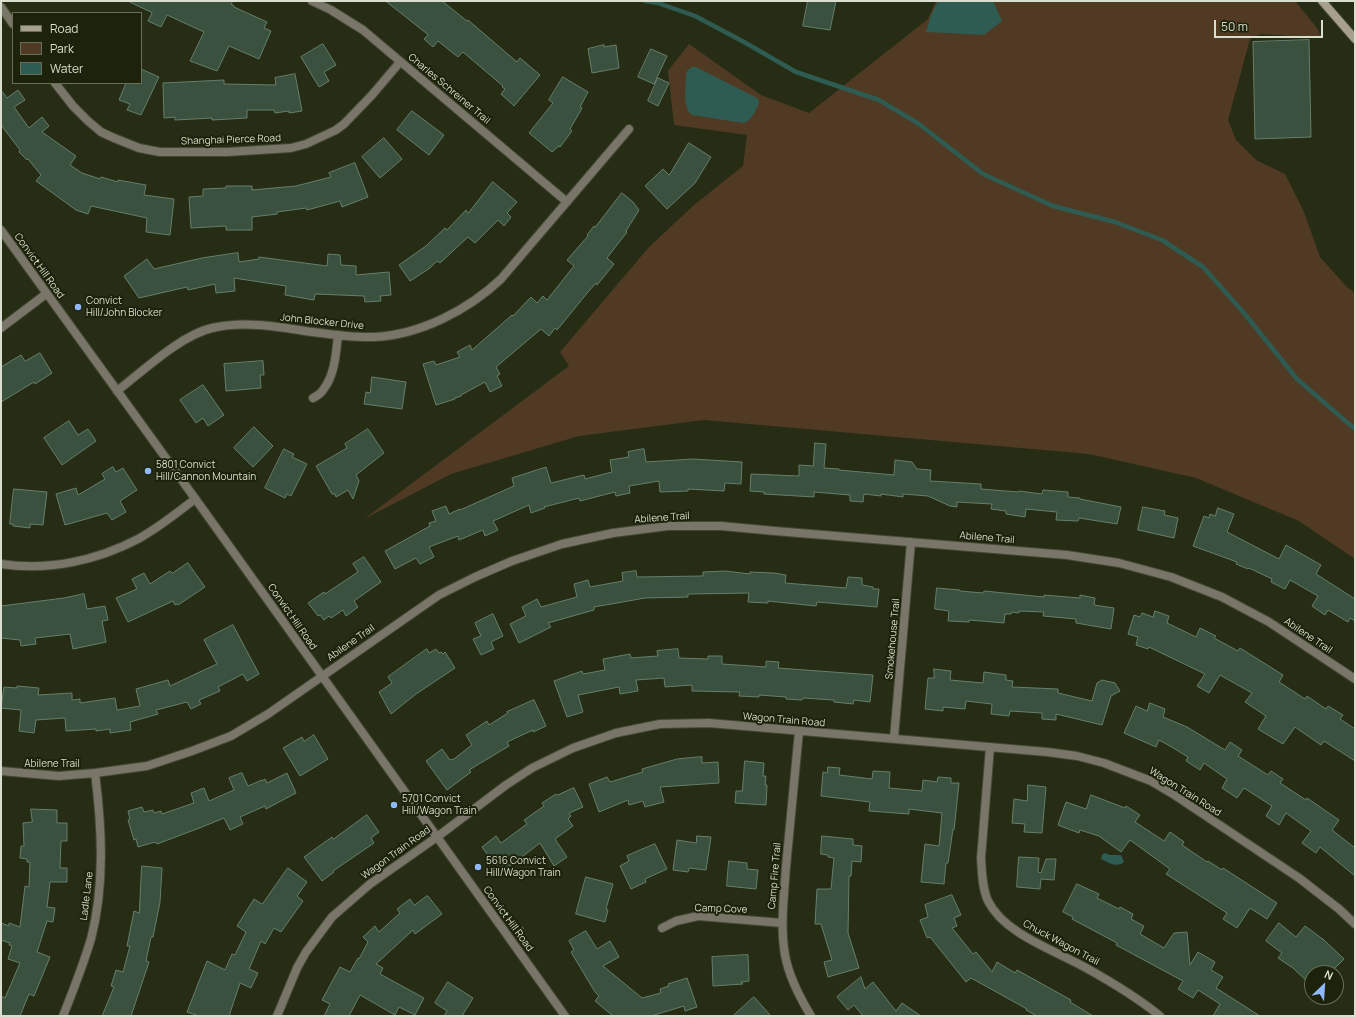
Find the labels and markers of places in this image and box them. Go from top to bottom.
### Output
place label: Convict Hill/John Blocker [86,295,162,318]
marker: Convict Hill/John Blocker [73,302,83,312]
place label: 5801 Convict Hill/Cannon Mountain [156,459,256,482]
marker: 5801 Convict Hill/Cannon Mountain [143,466,153,476]
place label: 5701 Convict Hill/Wagon Train [402,793,477,816]
marker: 5701 Convict Hill/Wagon Train [389,800,399,810]
place label: 5616 Convict Hill/Wagon Train [486,855,561,878]
marker: 5616 Convict Hill/Wagon Train [473,862,483,872]

